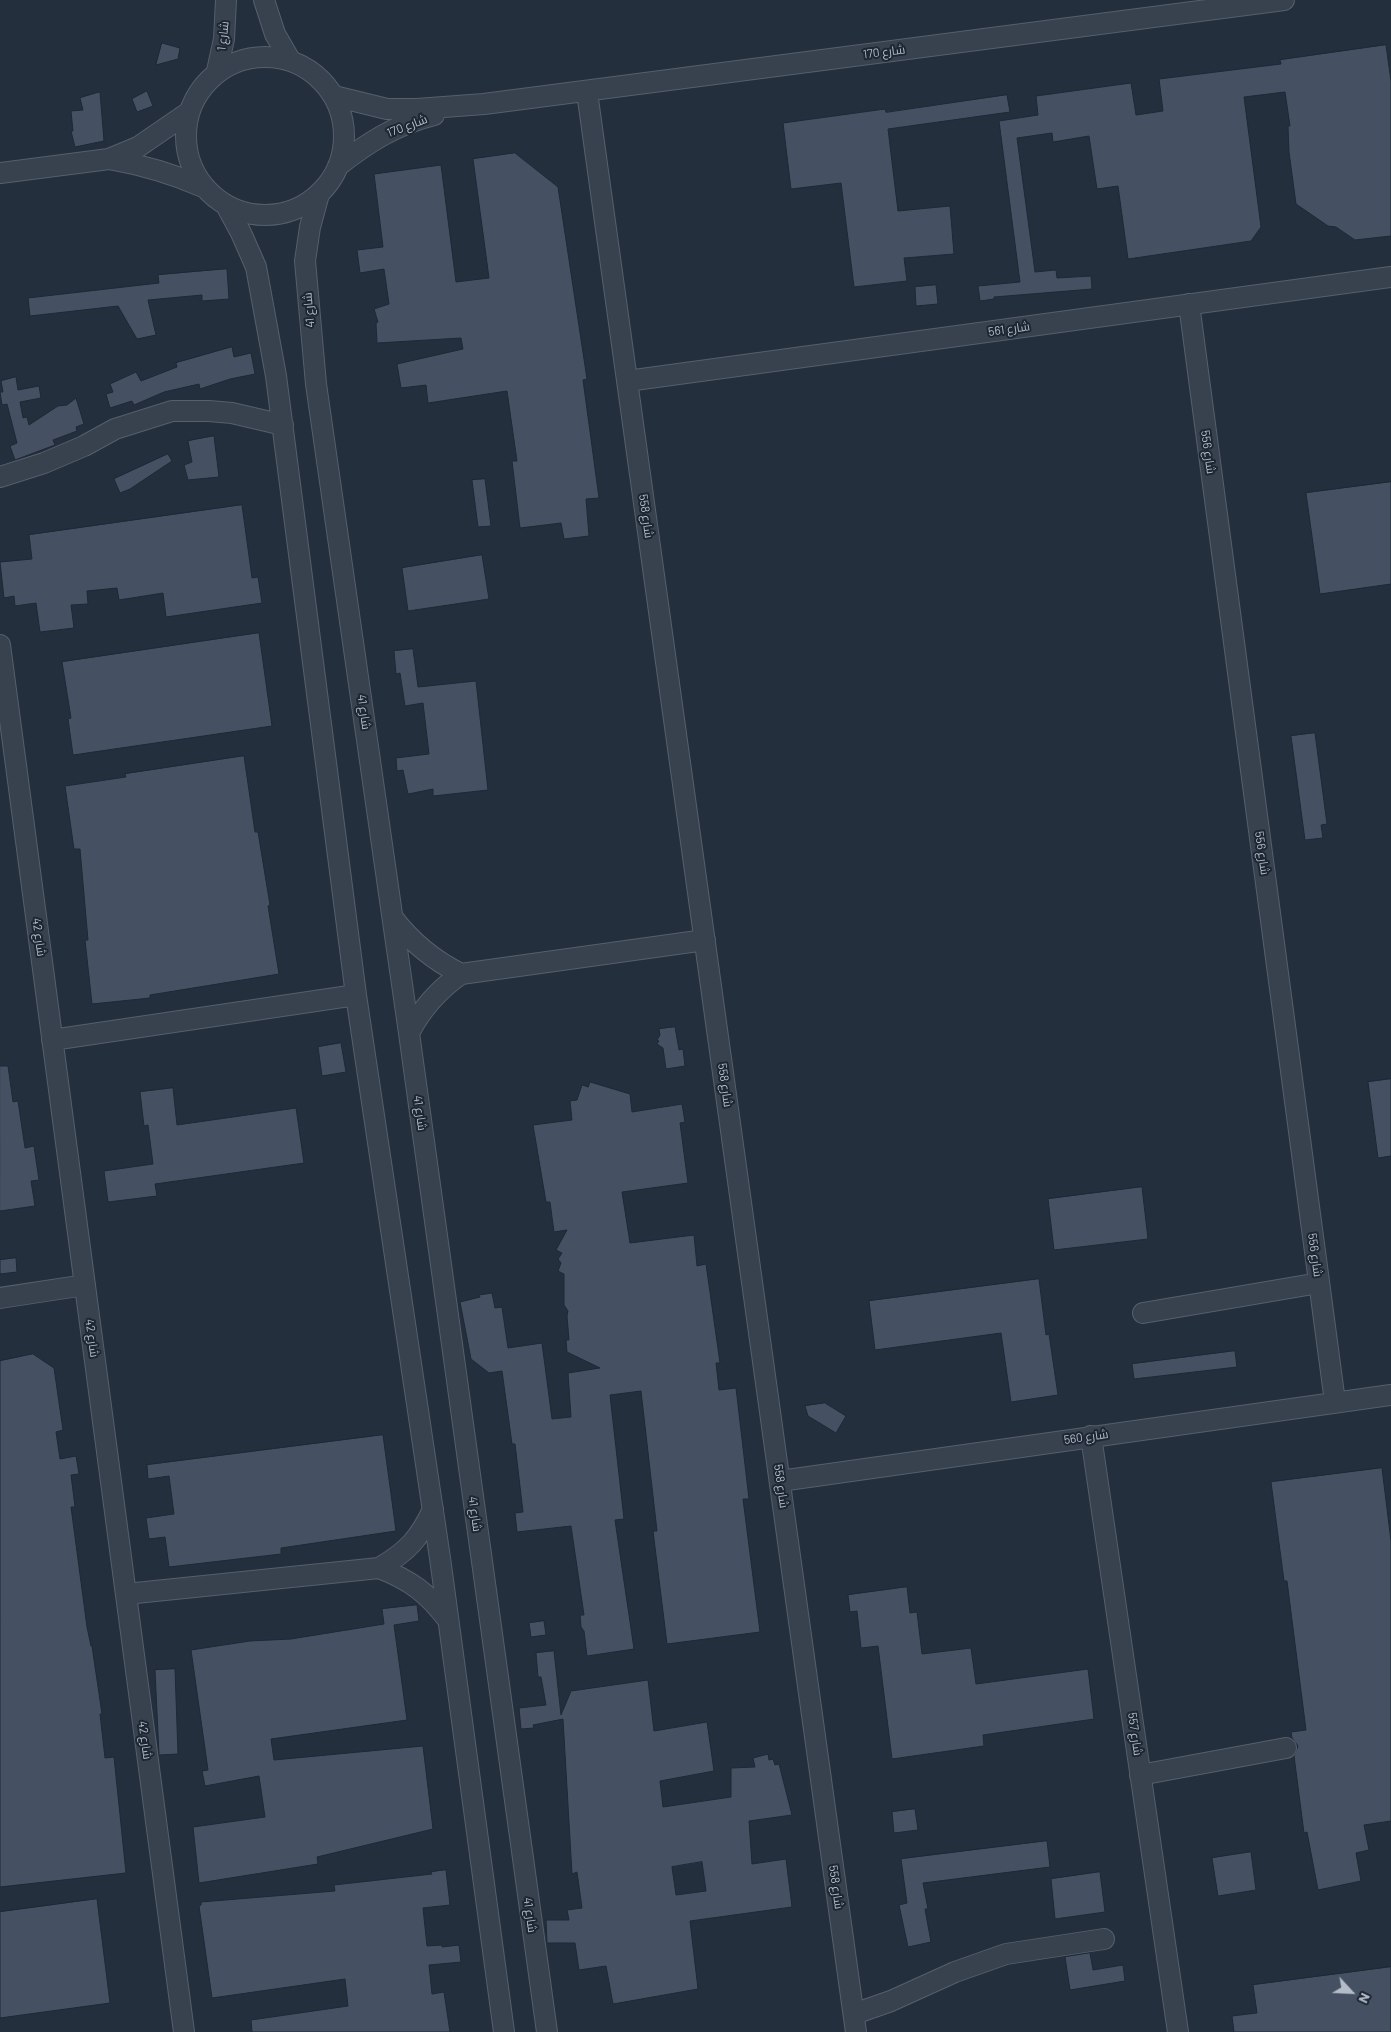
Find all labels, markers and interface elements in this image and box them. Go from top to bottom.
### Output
street label: شارع 1 [214,20,232,52]
street label: شارع 170 [862,42,906,62]
street label: شارع 170 [385,112,429,140]
street label: شارع 41 [300,292,318,328]
street label: شارع 561 [987,319,1031,339]
street label: شارع 556 [1198,429,1218,475]
street label: شارع 558 [636,493,656,539]
street label: شارع 41 [354,693,374,731]
street label: شارع 556 [1252,830,1272,876]
street label: شارع 42 [29,917,49,957]
street label: شارع 558 [715,1062,735,1108]
street label: شارع 41 [410,1094,430,1132]
street label: شارع 556 [1305,1232,1325,1278]
street label: شارع 42 [82,1318,102,1358]
street label: شارع 560 [1063,1427,1109,1447]
street label: شارع 558 [771,1463,791,1509]
street label: شارع 41 [465,1495,485,1533]
street label: شارع 557 [1125,1711,1145,1757]
street label: شارع 42 [135,1720,155,1760]
street label: شارع 558 [826,1864,846,1910]
street label: شارع 41 [520,1896,540,1934]
north arrow [1326,1967,1376,2017]
text: N [1355,1991,1375,2006]

